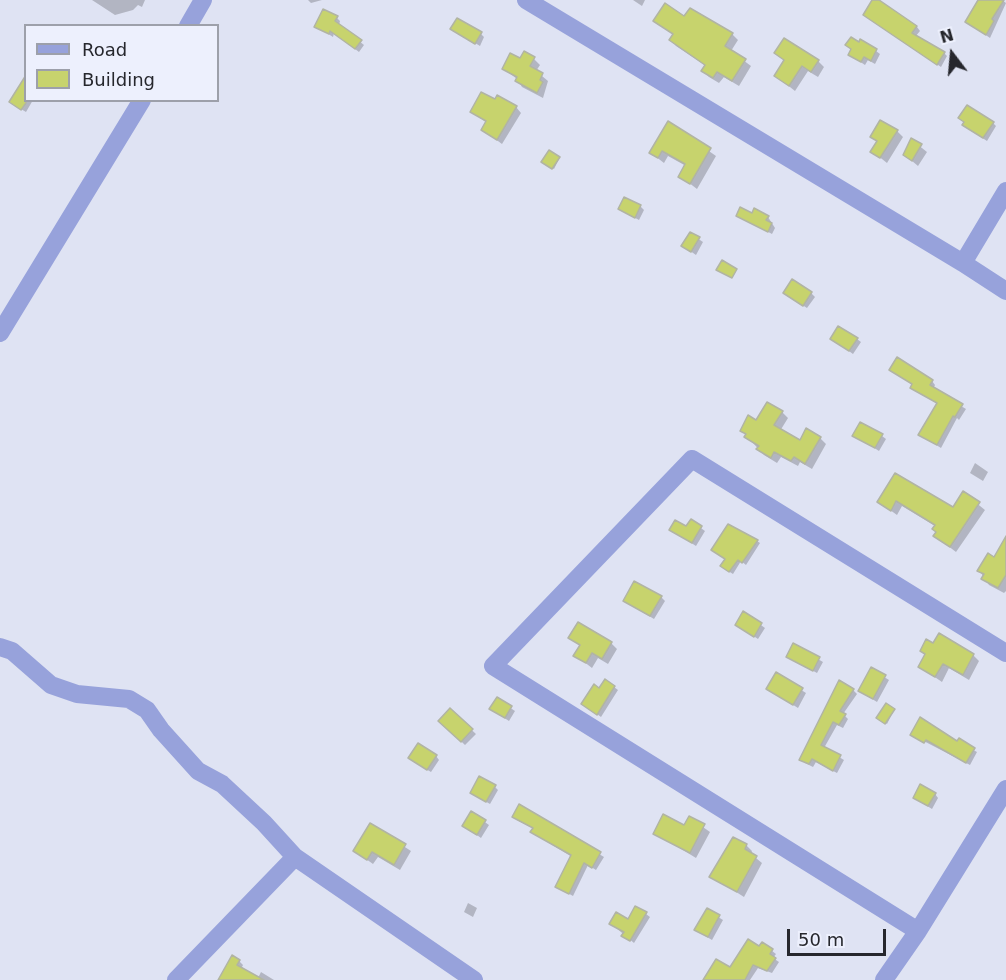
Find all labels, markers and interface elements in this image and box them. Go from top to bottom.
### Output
legend [24,24,219,102]
north arrow [922,24,982,84]
text: N [938,25,956,47]
text: Road [82,39,127,60]
text: Building [82,69,155,90]
scale bar [790,917,889,955]
text: 50 m [798,929,844,950]

